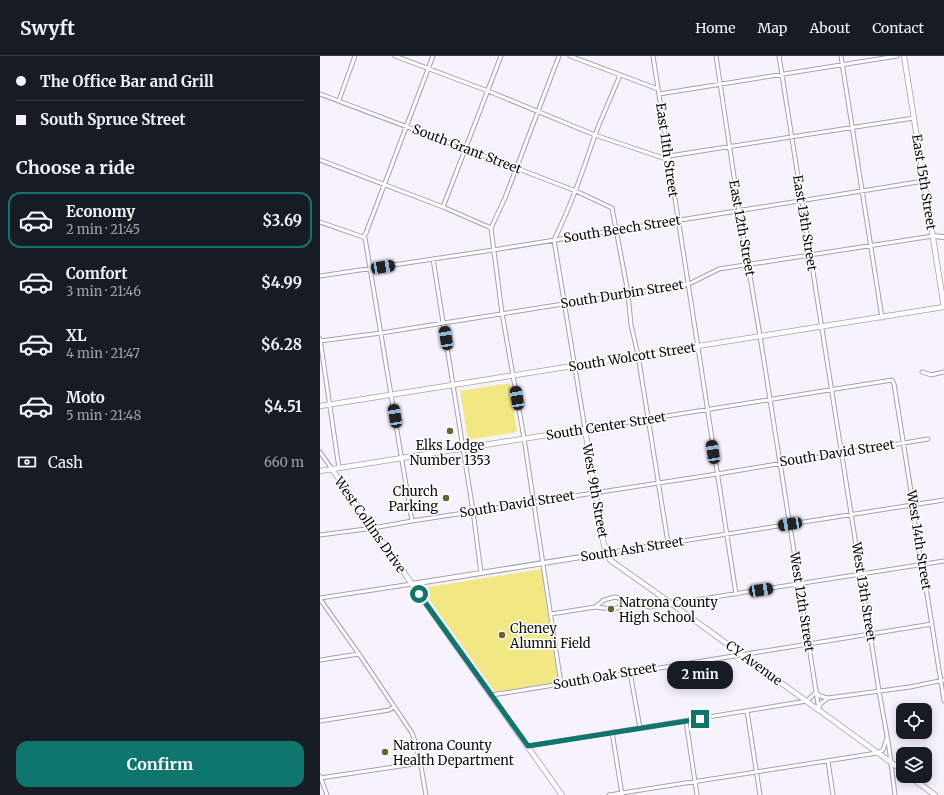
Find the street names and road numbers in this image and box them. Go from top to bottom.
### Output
street label: East 11th Street [652,102,682,198]
street label: South Grant Street [410,120,524,178]
street label: East 15th Street [908,133,940,231]
street label: East 13th Street [789,174,821,272]
street label: East 12th Street [725,179,759,277]
street label: South Beech Street [562,211,682,247]
street label: South Durbin Street [559,276,685,312]
street label: South Wolcott Street [567,339,697,375]
street label: South Center Street [545,408,667,444]
street label: South David Street [778,436,896,470]
street label: West 9th Street [578,441,612,540]
street label: West Collins Drive [330,473,410,577]
street label: South David Street [458,487,576,521]
street label: West 14th Street [903,488,935,591]
street label: South Ash Street [579,532,685,566]
street label: West 13th Street [848,540,880,643]
street label: West 12th Street [786,550,818,653]
street label: CY Avenue [722,637,786,689]
street label: South Oak Street [552,659,658,693]

